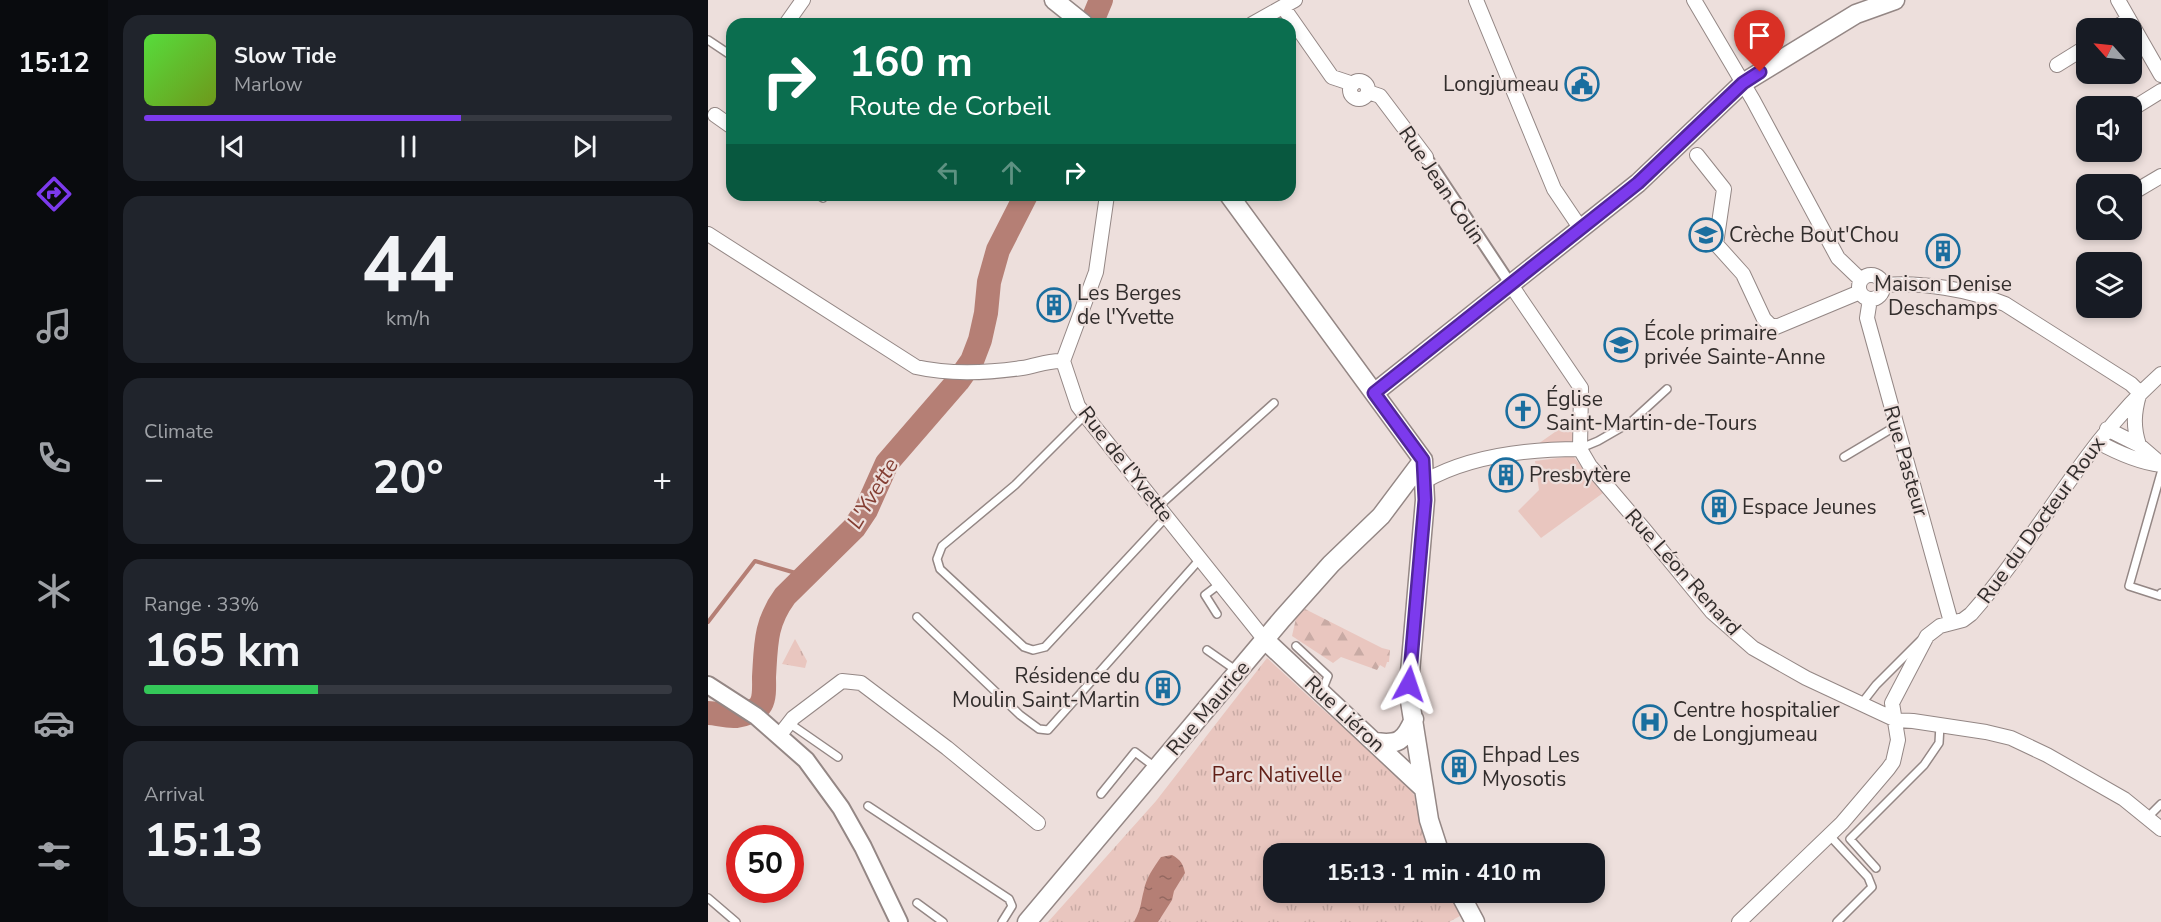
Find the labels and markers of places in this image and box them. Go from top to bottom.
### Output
pin [1734,10,1785,72]
public building icon: Longjumeau [1564,66,1600,102]
place label: Longjumeau [1443,70,1559,98]
school or university icon: Crèche Bout'Chou [1688,217,1724,253]
place label: Crèche Bout'Chou [1729,221,1899,249]
building icon: Maison Denise Deschamps [1925,233,1961,269]
place label: Maison Denise Deschamps [1874,270,2012,322]
place label: Les Berges de l'Yvette [1077,279,1181,331]
building icon: Les Berges de l'Yvette [1036,287,1072,323]
place label: École primaire privée Sainte-Anne [1644,319,1825,371]
school or university icon: École primaire privée Sainte-Anne [1603,327,1639,363]
place label: Église Saint-Martin-de-Tours [1546,385,1757,437]
church icon: Église Saint-Martin-de-Tours [1505,393,1541,429]
building icon: Presbytère [1488,457,1524,493]
place label: Presbytère [1529,461,1631,489]
building icon: Espace Jeunes [1701,489,1737,525]
place label: Espace Jeunes [1742,493,1877,521]
place label: Résidence du Moulin Saint-Martin [952,662,1140,714]
building icon: Résidence du Moulin Saint-Martin [1145,670,1181,706]
place label: Centre hospitalier de Longjumeau [1673,696,1840,748]
hospital icon: Centre hospitalier de Longjumeau [1632,704,1668,740]
place label: Ehpad Les Myosotis [1482,741,1580,793]
building icon: Ehpad Les Myosotis [1441,749,1477,785]

